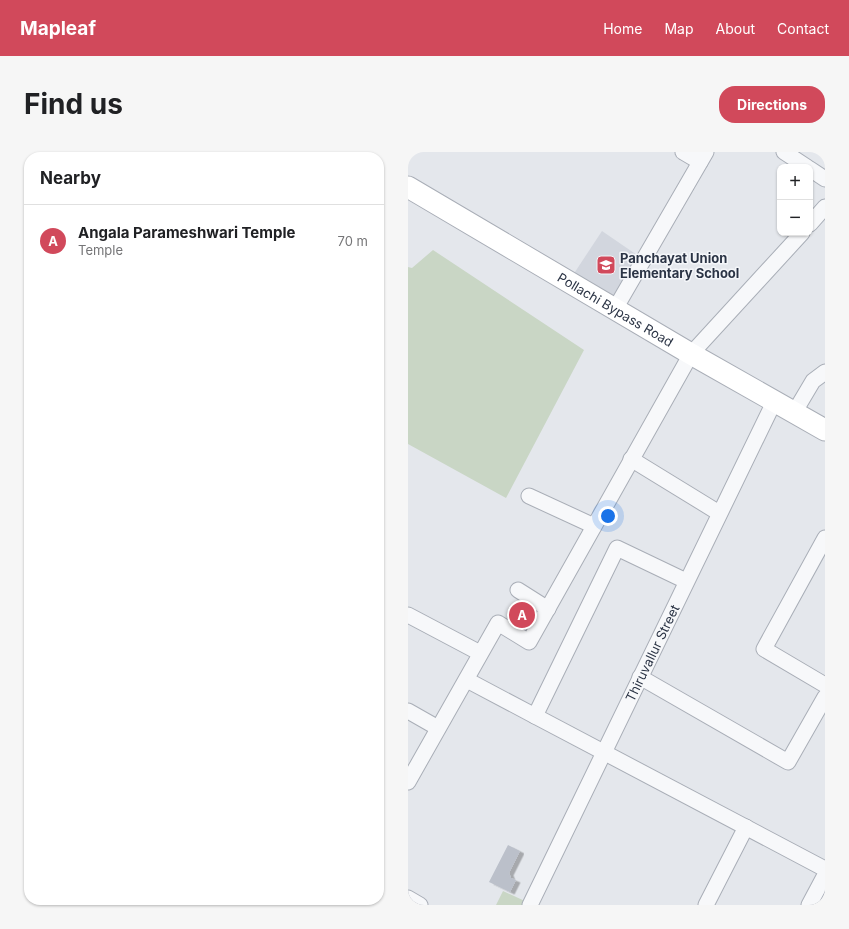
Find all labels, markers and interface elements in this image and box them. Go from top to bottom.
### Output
text: Mapleaf [20,17,96,40]
text: Home [603,20,642,37]
text: Map [664,20,694,37]
text: About [716,20,755,37]
text: Contact [777,20,829,37]
button: Directions [719,86,825,123]
text: Find us [24,87,123,121]
map controls [777,164,813,236]
button: + [777,164,813,200]
text: Nearby [40,168,101,188]
button: − [777,200,813,236]
text: Angala Parameshwari Temple [78,223,295,242]
text: A [48,233,58,249]
text: 70 m [338,233,368,249]
text: Temple [78,242,123,258]
place label: Panchayat Union Elementary School [620,250,739,281]
school or university icon: Panchayat Union Elementary School [595,254,617,276]
street label: Pollachi Bypass Road [555,269,676,350]
your location [598,506,618,526]
pin: A [509,600,535,630]
street label: Thiruvallur Street [622,602,682,704]

